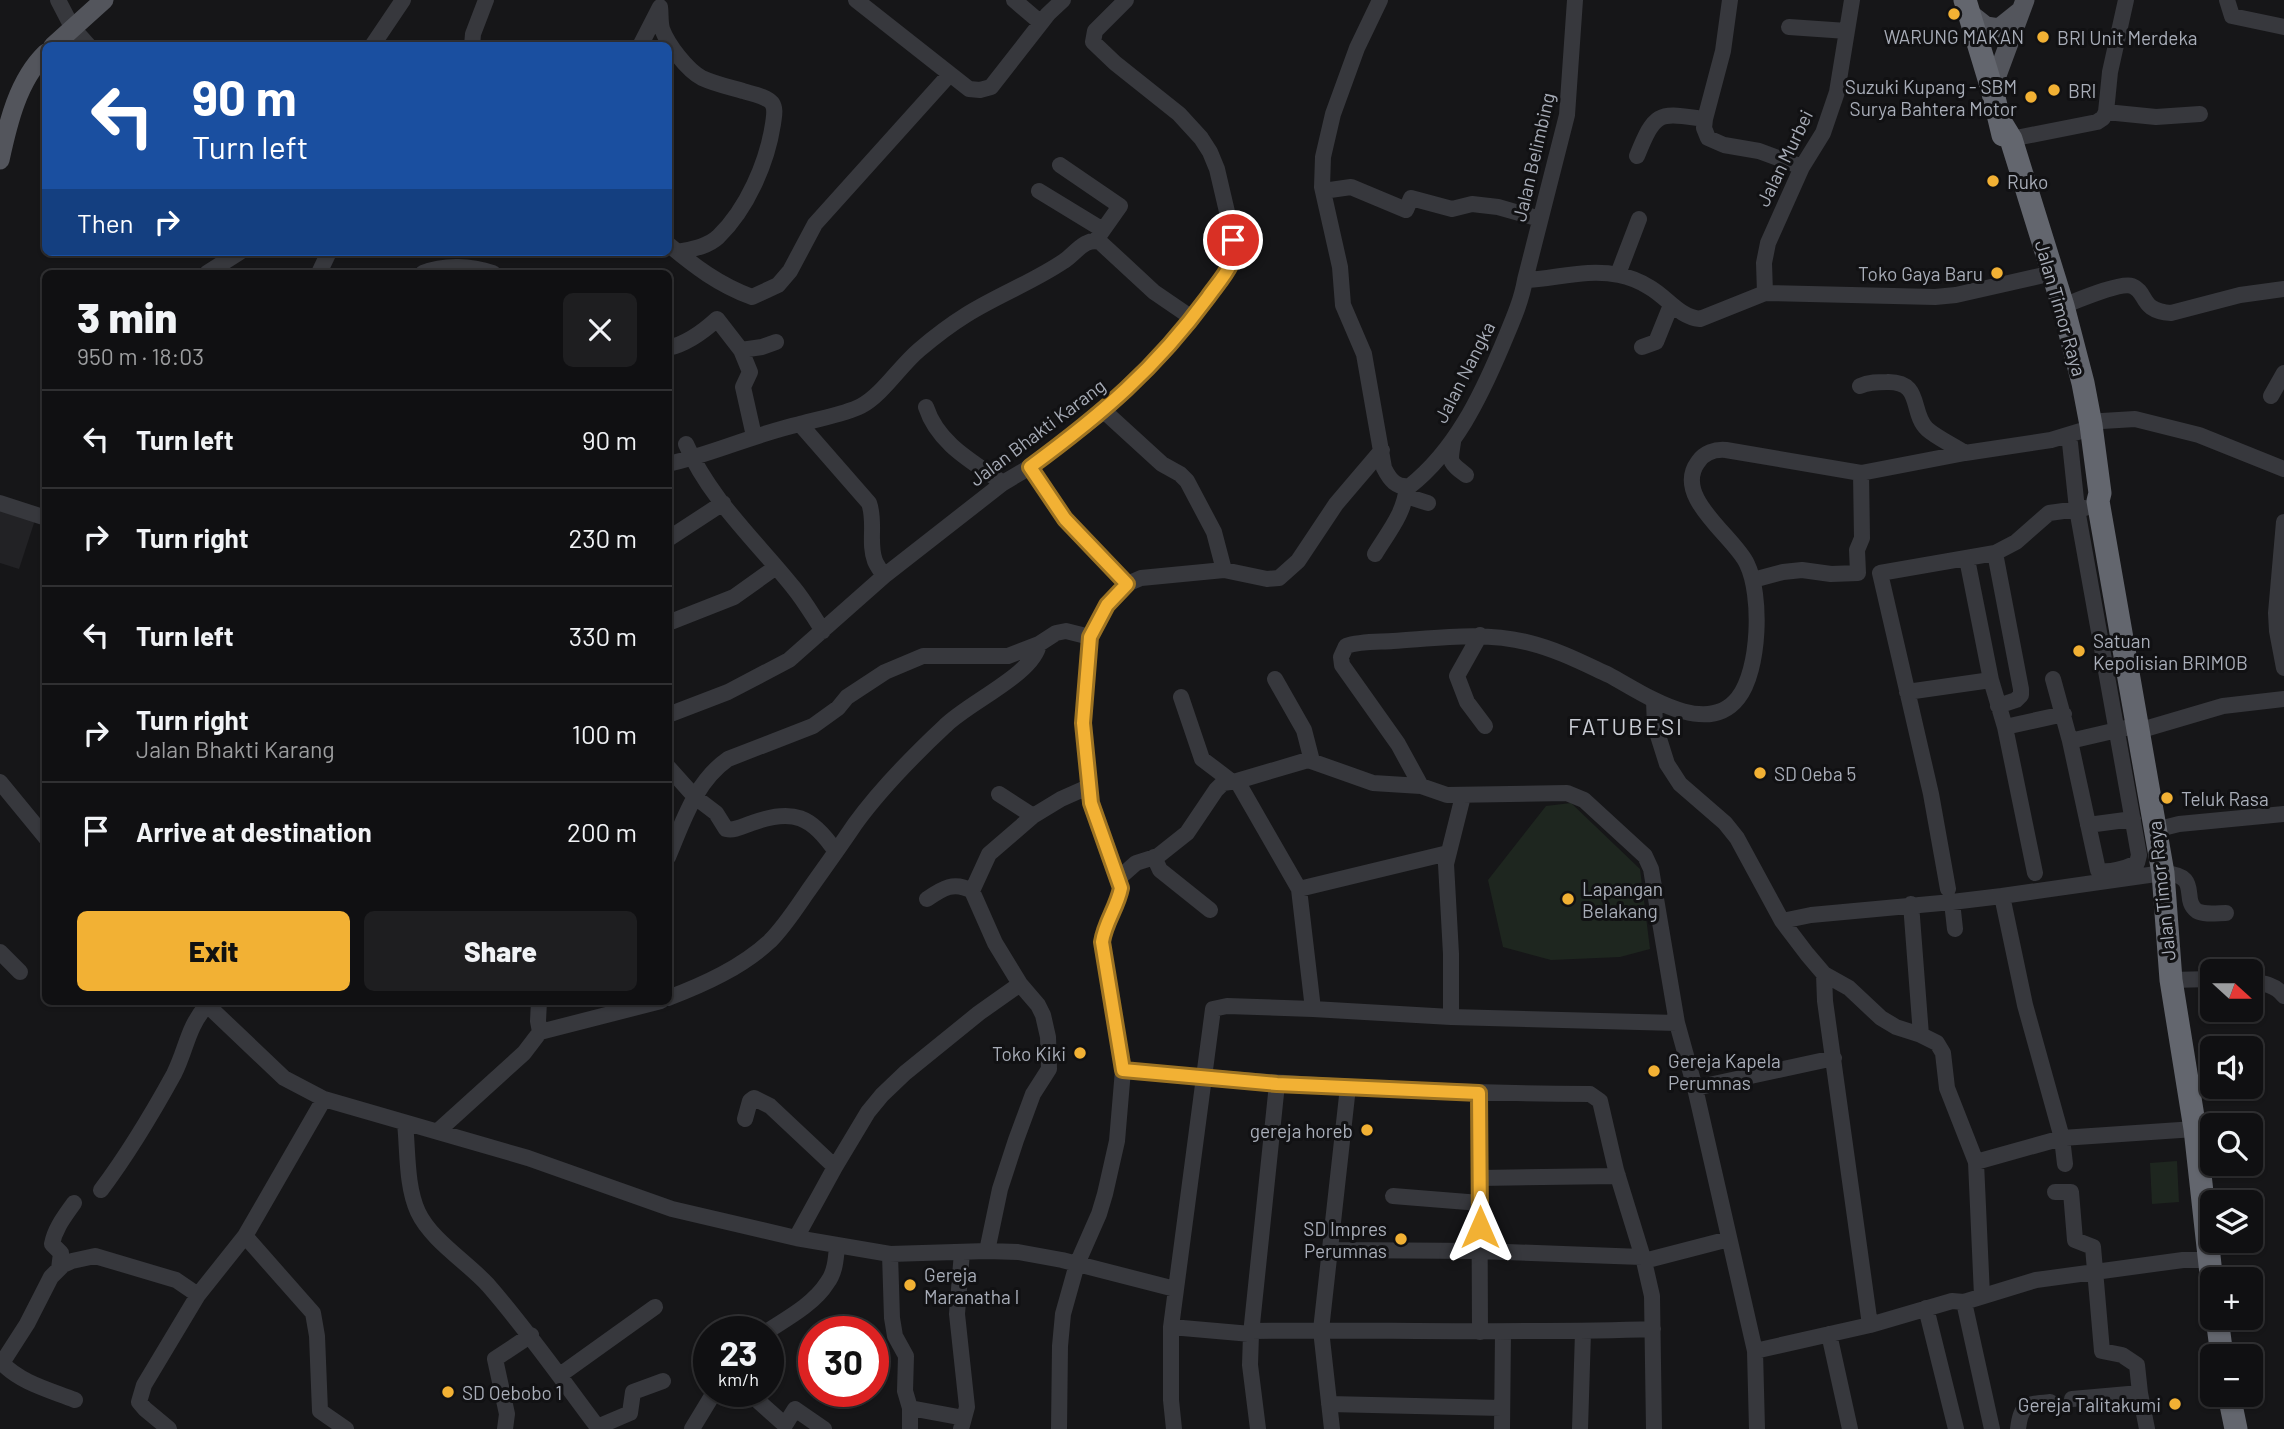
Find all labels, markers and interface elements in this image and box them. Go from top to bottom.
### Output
marker: WARUNG MAKAN [1946,6,1962,22]
place label: WARUNG MAKAN [1884,25,2024,48]
place label: BRI Unit Merdeka [2057,26,2197,49]
marker: BRI Unit Merdeka [2035,29,2051,45]
text: 90 m [192,67,297,126]
icon: left [77,70,168,161]
place label: Suzuki Kupang - SBM Surya Bahtera Motor [1845,75,2017,120]
place label: BRI [2068,79,2096,102]
marker: BRI [2046,82,2062,98]
marker: Suzuki Kupang - SBM Surya Bahtera Motor [2023,89,2039,105]
street label: Jalan Belimbing [1507,90,1559,224]
street label: Jalan Murbei [1751,106,1817,210]
text: Turn left [192,127,309,165]
place label: Ruko [2007,170,2048,193]
marker: Ruko [1985,173,2001,189]
icon: right [148,203,186,241]
text: Then [77,207,134,238]
pin [1203,210,1263,270]
icon: arrive [1214,221,1252,259]
street label: Jalan Timor Raya [2031,237,2091,379]
place label: Toko Gaya Baru [1858,262,1983,285]
marker: Toko Gaya Baru [1989,265,2005,281]
text: 3 min [77,291,177,341]
button: close [563,293,637,367]
street label: Jalan Nangka [1429,317,1499,427]
text: 950 m · 18:03 [77,342,204,370]
street label: Jalan Bhakti Karang [965,373,1109,491]
icon: left [77,420,115,458]
text: Turn left [136,424,234,455]
text: 90 m [582,424,637,455]
icon: right [77,518,115,556]
text: Turn right [136,522,249,553]
text: 230 m [568,522,637,553]
icon: left [77,616,115,654]
text: Turn left [136,620,234,651]
text: 330 m [569,620,637,651]
place label: Satuan Kepolisian BRIMOB [2093,629,2248,674]
marker: Satuan Kepolisian BRIMOB [2071,643,2087,659]
text: Turn right [136,704,249,735]
district label: FATUBESI [1568,712,1684,740]
icon: right [77,714,115,752]
text: 100 m [572,718,637,749]
text: Jalan Bhakti Karang [136,735,335,763]
place label: SD Oeba 5 [1774,762,1856,785]
marker: SD Oeba 5 [1752,765,1768,781]
place label: Teluk Rasa [2181,787,2269,810]
marker: Teluk Rasa [2159,790,2175,806]
icon: arrive [77,812,115,850]
text: Arrive at destination [136,816,372,847]
text: 200 m [567,816,637,847]
street label: Jalan Timor Raya [2142,820,2180,962]
place label: Lapangan Belakang [1582,877,1663,922]
marker: Lapangan Belakang [1560,891,1576,907]
button: Exit [77,911,350,991]
button: Share [364,911,637,991]
north arrow [2200,959,2263,1022]
map controls [2200,959,2263,1407]
button: sound [2200,1036,2263,1099]
place label: Toko Kiki [992,1042,1066,1065]
marker: Toko Kiki [1072,1045,1088,1061]
place label: Gereja Kapela Perumnas [1668,1049,1781,1094]
marker: Gereja Kapela Perumnas [1646,1063,1662,1079]
button: search [2200,1113,2263,1176]
place label: gereja horeb [1250,1119,1353,1142]
marker: gereja horeb [1359,1122,1375,1138]
position arrow [1443,1190,1517,1264]
button: layers [2200,1190,2263,1253]
place label: SD Impres Perumnas [1303,1217,1387,1262]
marker: SD Impres Perumnas [1393,1231,1409,1247]
place label: Gereja Maranatha I [924,1263,1019,1308]
button: + [2200,1267,2263,1330]
marker: Gereja Maranatha I [902,1277,918,1293]
speed limit sign: 30 [798,1316,889,1407]
text: 23 [719,1331,758,1373]
button: − [2200,1344,2263,1407]
text: km/h [718,1368,759,1390]
place label: SD Oebobo 1 [462,1381,562,1404]
marker: SD Oebobo 1 [440,1384,456,1400]
place label: Gereja Talitakumi [2018,1393,2161,1416]
marker: Gereja Talitakumi [2167,1396,2183,1412]

